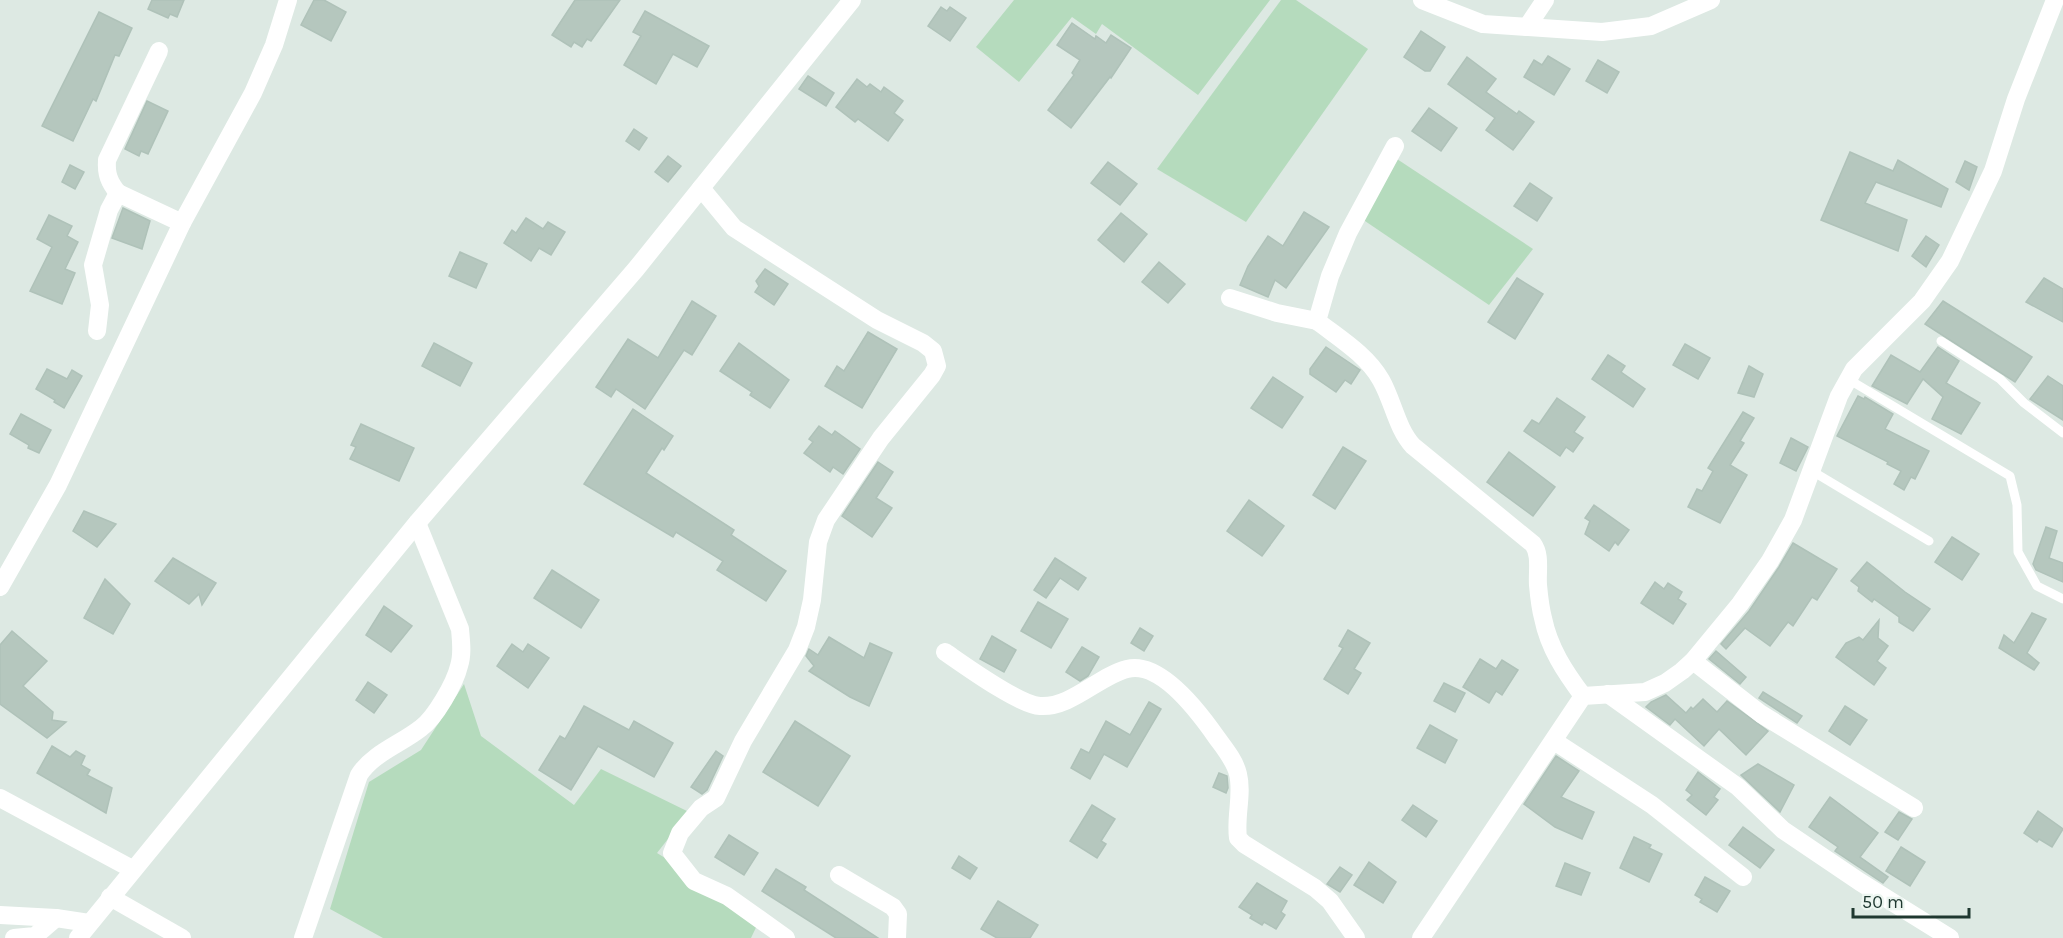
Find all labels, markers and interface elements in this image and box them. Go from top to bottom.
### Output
scale bar [1853,881,1968,919]
text: 50 m [1862,891,1904,913]

